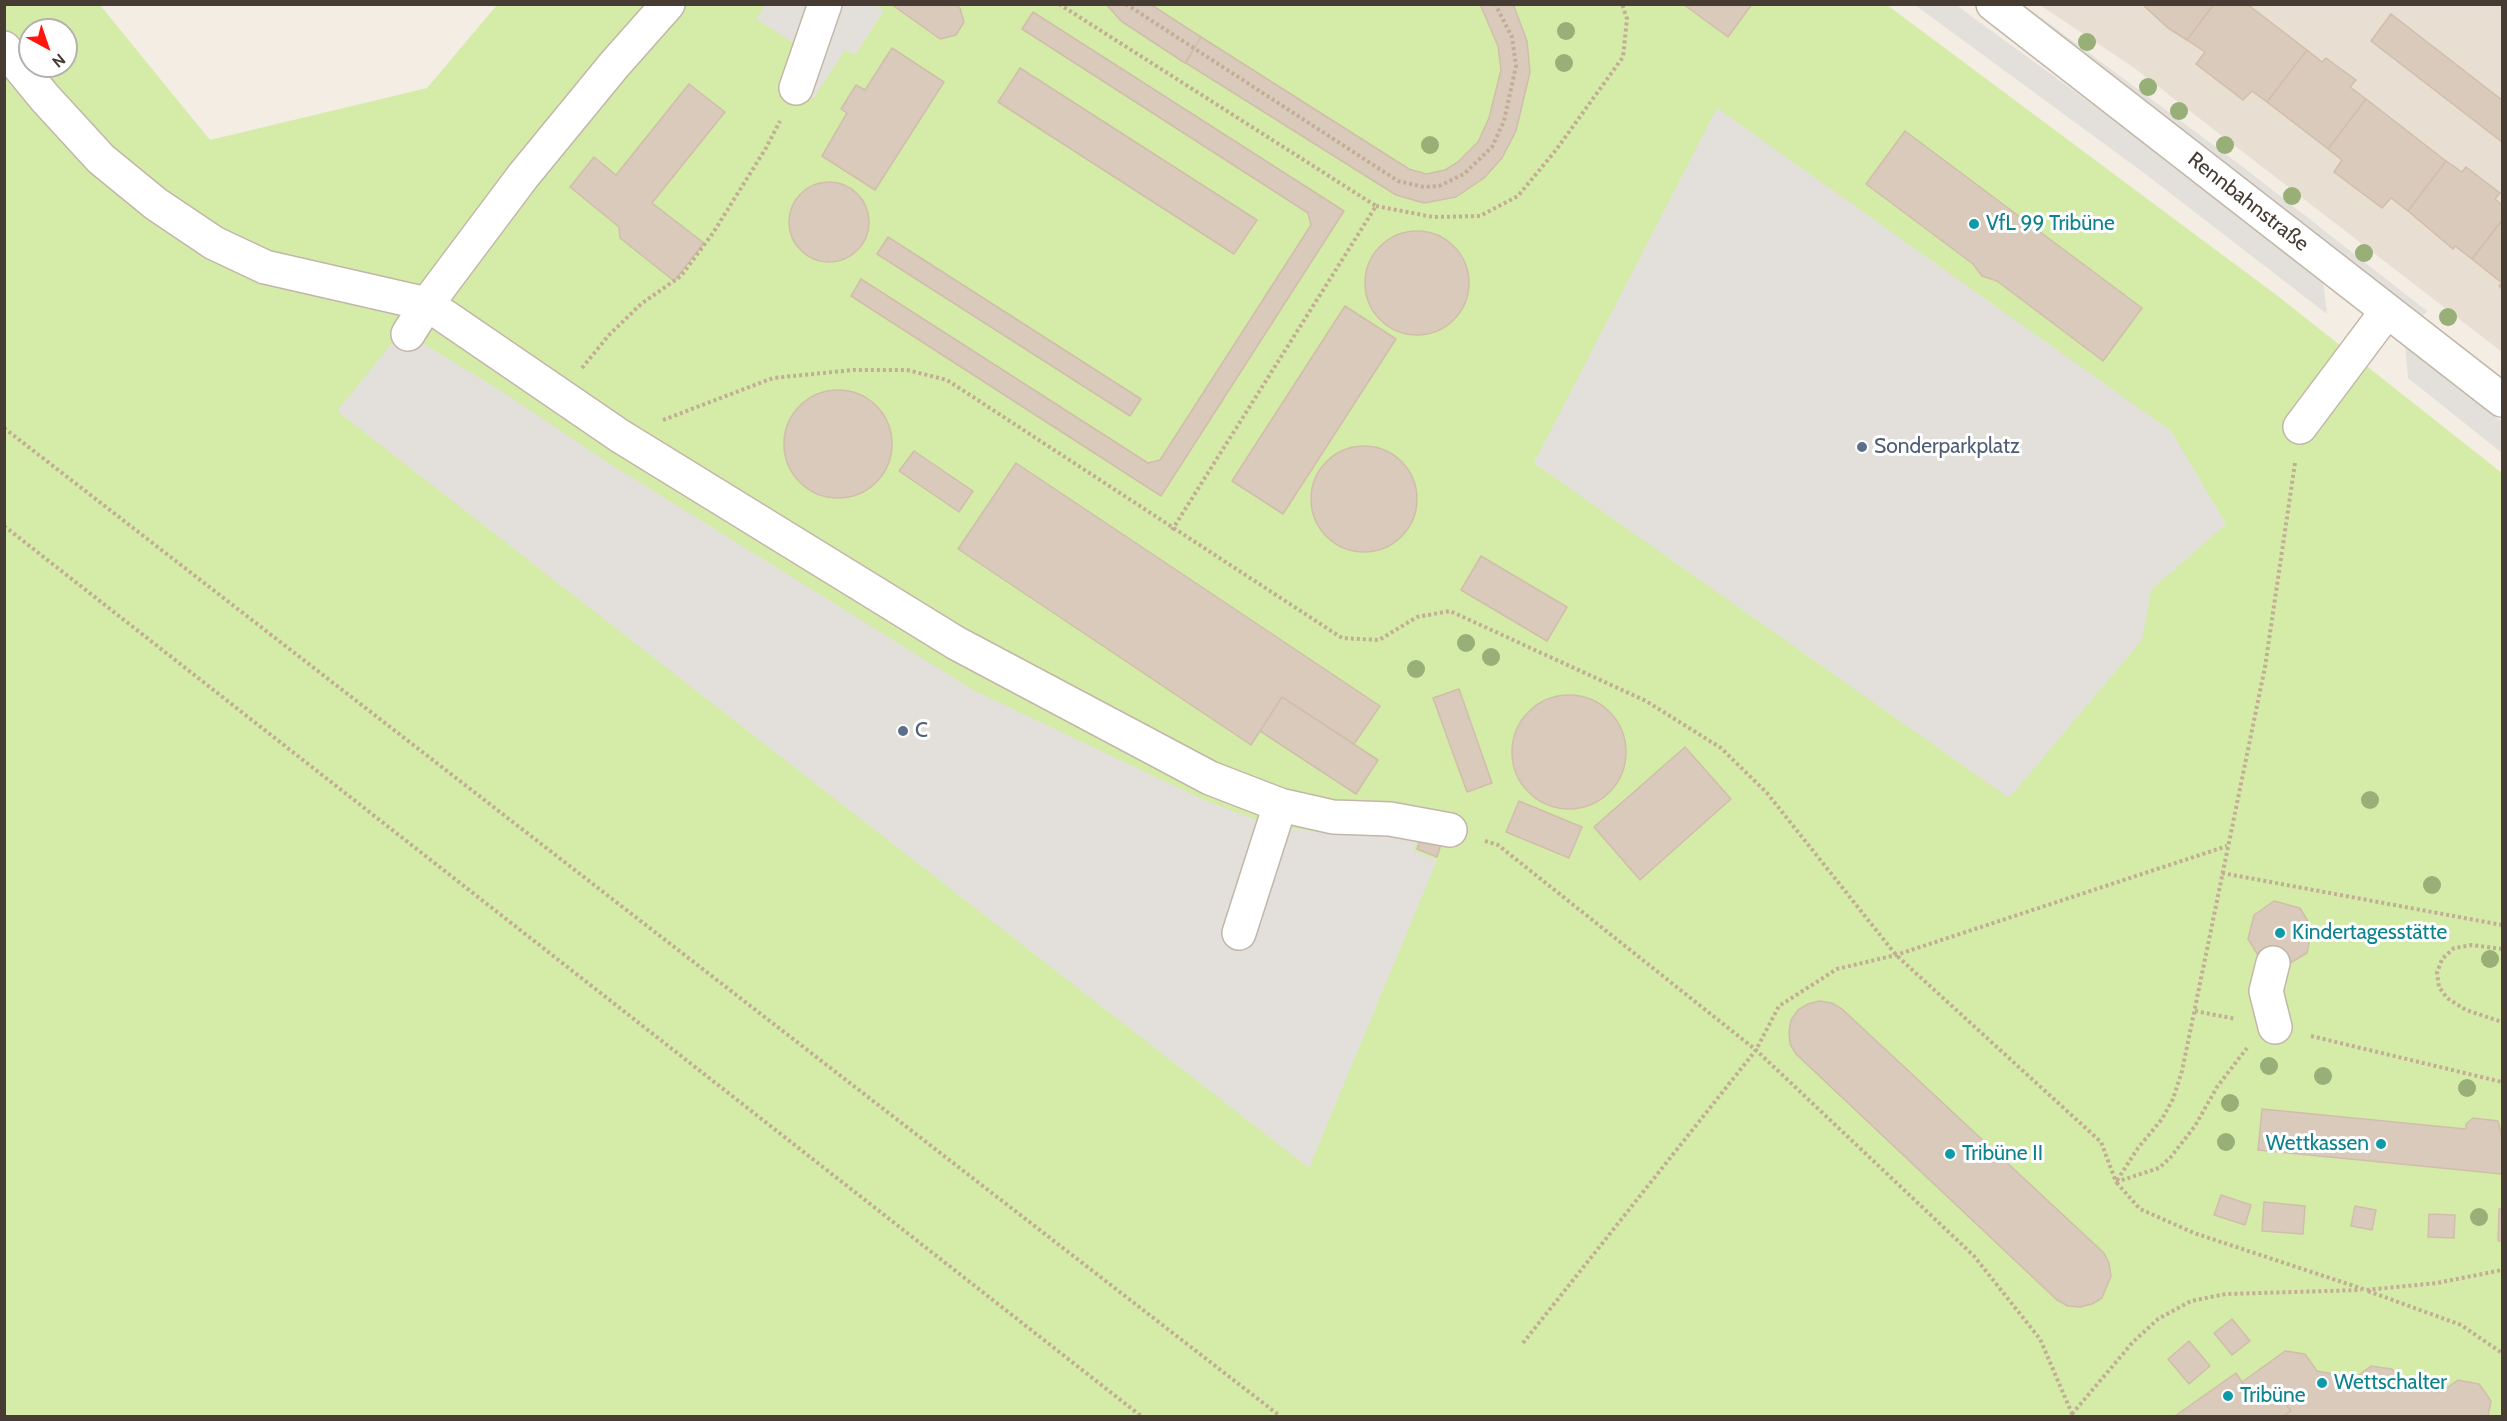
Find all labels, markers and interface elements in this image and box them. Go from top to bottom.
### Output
north arrow [18,18,78,78]
text: N [48,50,69,72]
street label: Rennbahnstraße [2183,147,2313,257]
place label: VfL 99 Tribüne [1986,211,2115,237]
marker: VfL 99 Tribüne [1967,217,1981,231]
place label: Sonderparkplatz [1874,434,2020,460]
marker: Sonderparkplatz [1855,440,1869,454]
place label: C [915,718,928,744]
marker: C [896,724,910,738]
place label: Kindertagesstätte [2292,920,2447,946]
marker: Kindertagesstätte [2273,926,2287,940]
place label: Wettkassen [2266,1131,2369,1157]
marker: Wettkassen [2374,1137,2388,1151]
place label: Tribüne II [1962,1141,2043,1167]
marker: Tribüne II [1943,1147,1957,1161]
place label: Wettschalter [2334,1370,2447,1396]
marker: Wettschalter [2315,1376,2329,1390]
place label: Tribüne [2240,1383,2306,1409]
marker: Tribüne [2221,1389,2235,1403]

